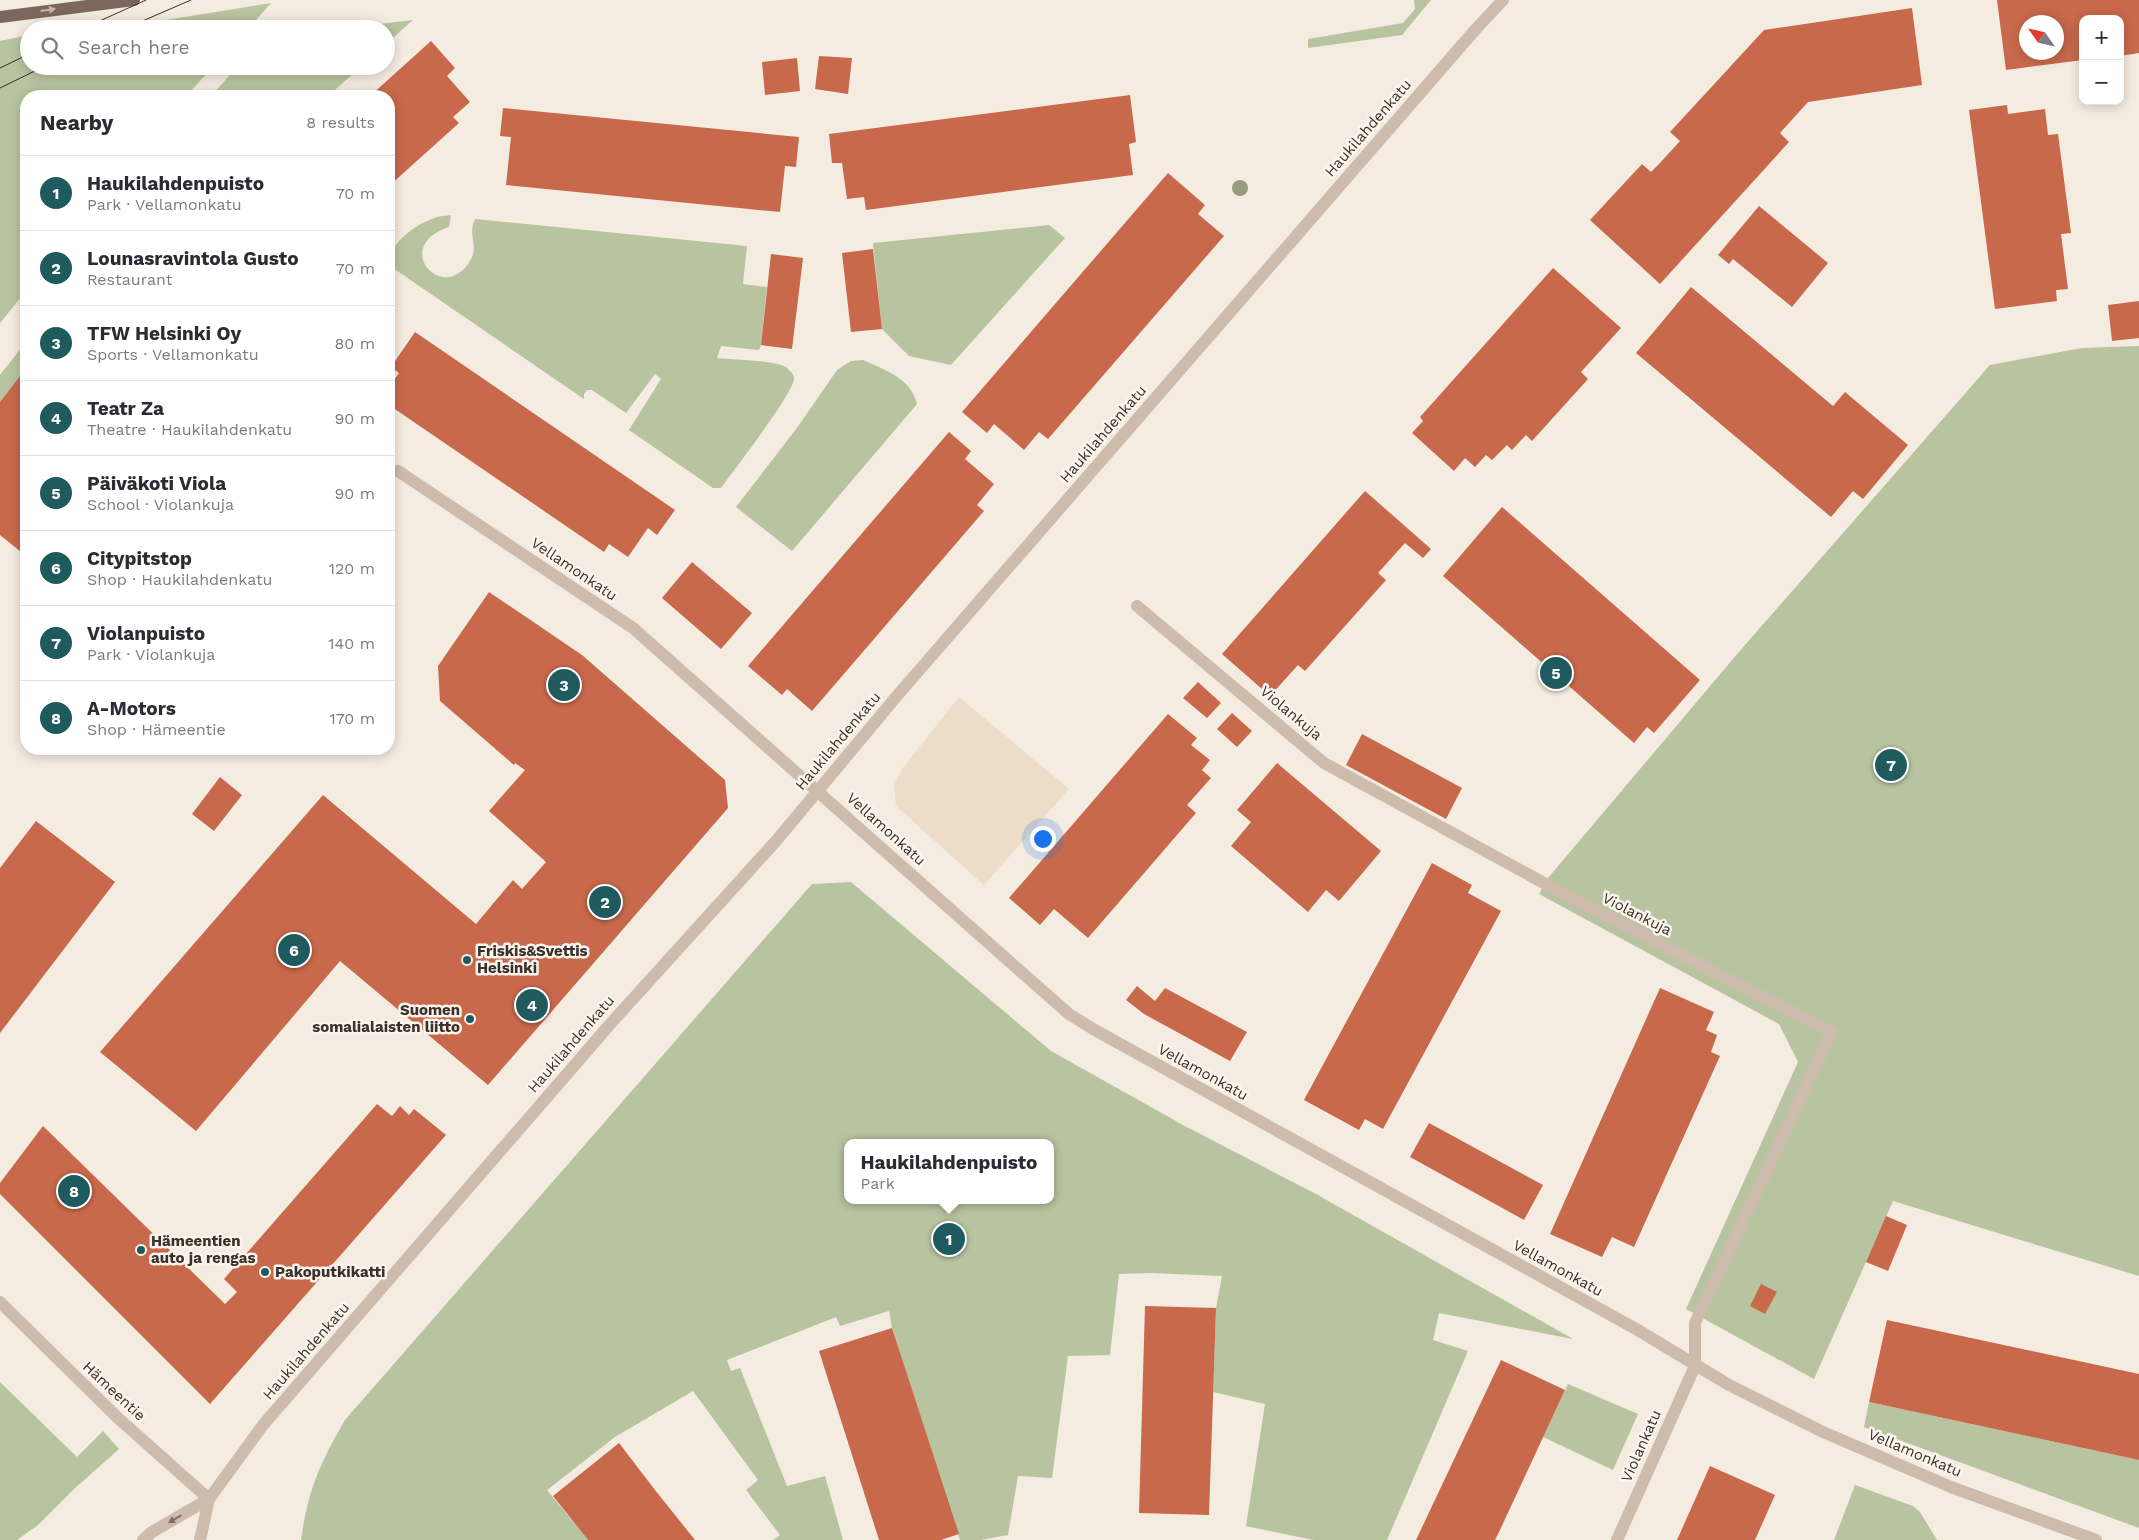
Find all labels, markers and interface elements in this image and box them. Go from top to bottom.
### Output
one-way arrow [41,6,57,14]
north arrow [2019,15,2064,60]
map controls [2079,15,2124,105]
button: + [2079,15,2124,60]
search box [20,20,395,75]
icon: search [38,34,66,62]
text: Search here [78,36,189,59]
button: − [2079,60,2124,105]
street label: Haukilahdenkatu [1321,76,1415,180]
text: Nearby [40,110,113,135]
text: 8 results [306,113,375,132]
text: Haukilahdenpuisto [87,172,264,195]
text: 1 [53,184,59,203]
text: 70 m [336,184,375,203]
text: Park · Vellamonkatu [87,195,242,214]
text: Lounasravintola Gusto [87,247,299,270]
text: 2 [51,259,61,278]
text: 70 m [336,259,375,278]
text: Restaurant [87,270,173,289]
text: TFW Helsinki Oy [87,322,241,345]
text: 3 [51,334,61,353]
text: 80 m [334,334,375,353]
text: Sports · Vellamonkatu [87,345,259,364]
street label: Haukilahdenkatu [1056,382,1150,486]
text: Teatr Za [87,397,164,420]
text: 4 [51,409,61,428]
text: 90 m [334,409,375,428]
text: Theatre · Haukilahdenkatu [87,420,292,439]
text: Päiväkoti Viola [87,472,226,495]
text: 5 [51,484,61,503]
text: 90 m [334,484,375,503]
text: School · Violankuja [87,495,234,514]
street label: Vellamonkatu [528,534,620,604]
text: Citypitstop [87,547,192,570]
text: 6 [51,559,61,578]
text: 120 m [329,559,375,578]
text: Shop · Haukilahdenkatu [87,570,272,589]
text: Violanpuisto [87,622,205,645]
text: 7 [51,634,61,653]
text: 140 m [328,634,375,653]
text: Park · Violankuja [87,645,215,664]
pin: 5 [1540,654,1572,692]
pin: 3 [548,666,580,704]
street label: Violankuja [1256,682,1326,744]
street label: Haukilahdenkatu [792,688,884,794]
text: A-Motors [87,697,176,720]
text: 8 [51,709,61,728]
text: 170 m [329,709,375,728]
text: Shop · Hämeentie [87,720,226,739]
pin: 7 [1875,746,1907,784]
street label: Vellamonkatu [843,789,929,869]
your location [1030,826,1056,852]
pin: 2 [589,883,621,921]
street label: Violankuja [1599,889,1675,939]
pin: 6 [278,931,310,969]
place label: Friskis&Svettis Helsinki [477,942,588,977]
marker: Friskis&Svettis Helsinki [461,954,473,966]
pin: 4 [516,986,548,1024]
street label: Haukilahdenkatu [524,992,618,1096]
place label: Suomen somalialaisten liitto [312,1001,460,1036]
marker: Suomen somalialaisten liitto [464,1013,476,1025]
street label: Vellamonkatu [1155,1040,1251,1104]
popup [844,1139,1054,1204]
text: Haukilahdenpuisto [860,1151,1038,1174]
pin: 8 [58,1172,90,1210]
text: Park [860,1174,895,1193]
pin: 1 [933,1220,965,1258]
place label: Hämeentien auto ja rengas [151,1232,255,1267]
street label: Vellamonkatu [1510,1236,1606,1300]
marker: Hämeentien auto ja rengas [135,1244,147,1256]
place label: Pakoputkikatti [275,1263,385,1281]
marker: Pakoputkikatti [259,1266,271,1278]
street label: Haukilahdenkatu [259,1299,353,1403]
street label: Hämeentie [79,1357,149,1425]
street label: Violankatu [1617,1407,1665,1485]
street label: Vellamonkatu [1865,1425,1965,1481]
one-way arrow [169,1514,182,1523]

